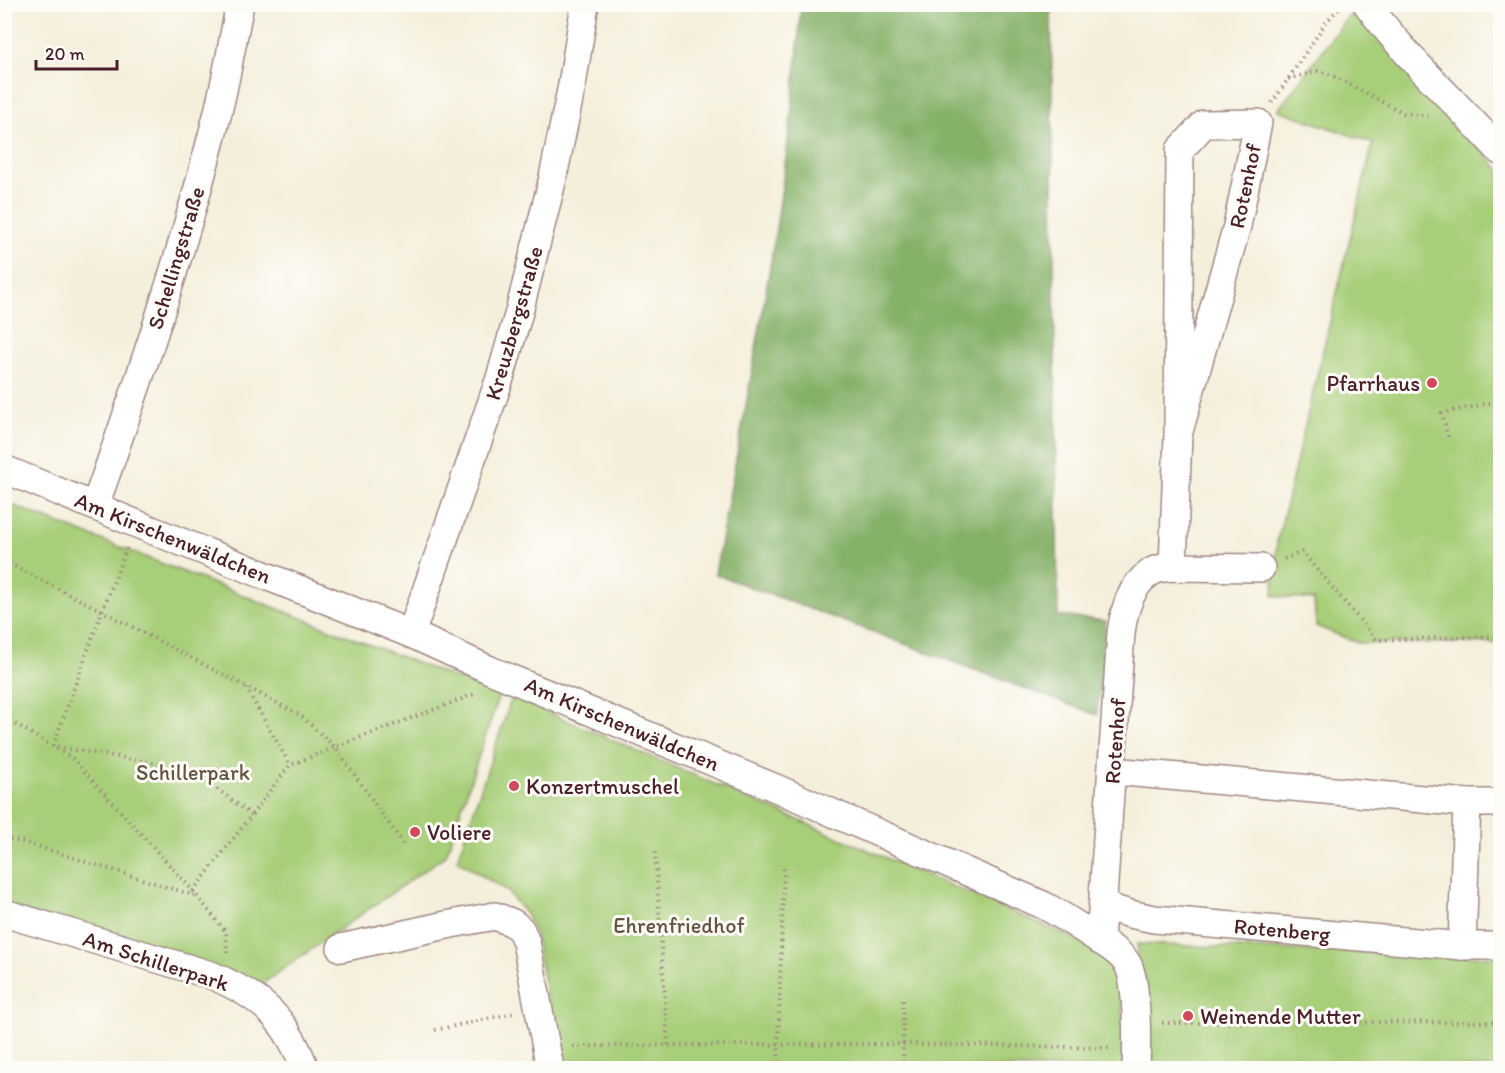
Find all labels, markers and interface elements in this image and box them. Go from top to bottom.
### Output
scale bar [36,33,117,71]
text: 20 m [45,43,85,65]
street label: Rotenhof [1223,141,1267,231]
street label: Schellingstraße [142,183,210,333]
street label: Kreuzbergstraße [479,243,549,403]
place label: Pfarrhaus [1326,370,1420,397]
marker: Pfarrhaus [1425,376,1439,390]
street label: Am Kirschenwäldchen [71,486,275,590]
street label: Am Kirschenwäldchen [521,671,724,777]
street label: Rotenhof [1099,697,1132,785]
park label: Schillerpark [136,759,250,786]
place label: Konzertmuschel [526,773,679,800]
marker: Konzertmuschel [507,779,521,793]
place label: Voliere [427,819,492,846]
marker: Voliere [408,825,422,839]
park label: Ehrenfriedhof [613,912,745,939]
street label: Rotenberg [1233,912,1332,948]
street label: Am Schillerpark [80,925,233,997]
place label: Weinende Mutter [1200,1003,1361,1030]
marker: Weinende Mutter [1181,1009,1195,1023]

